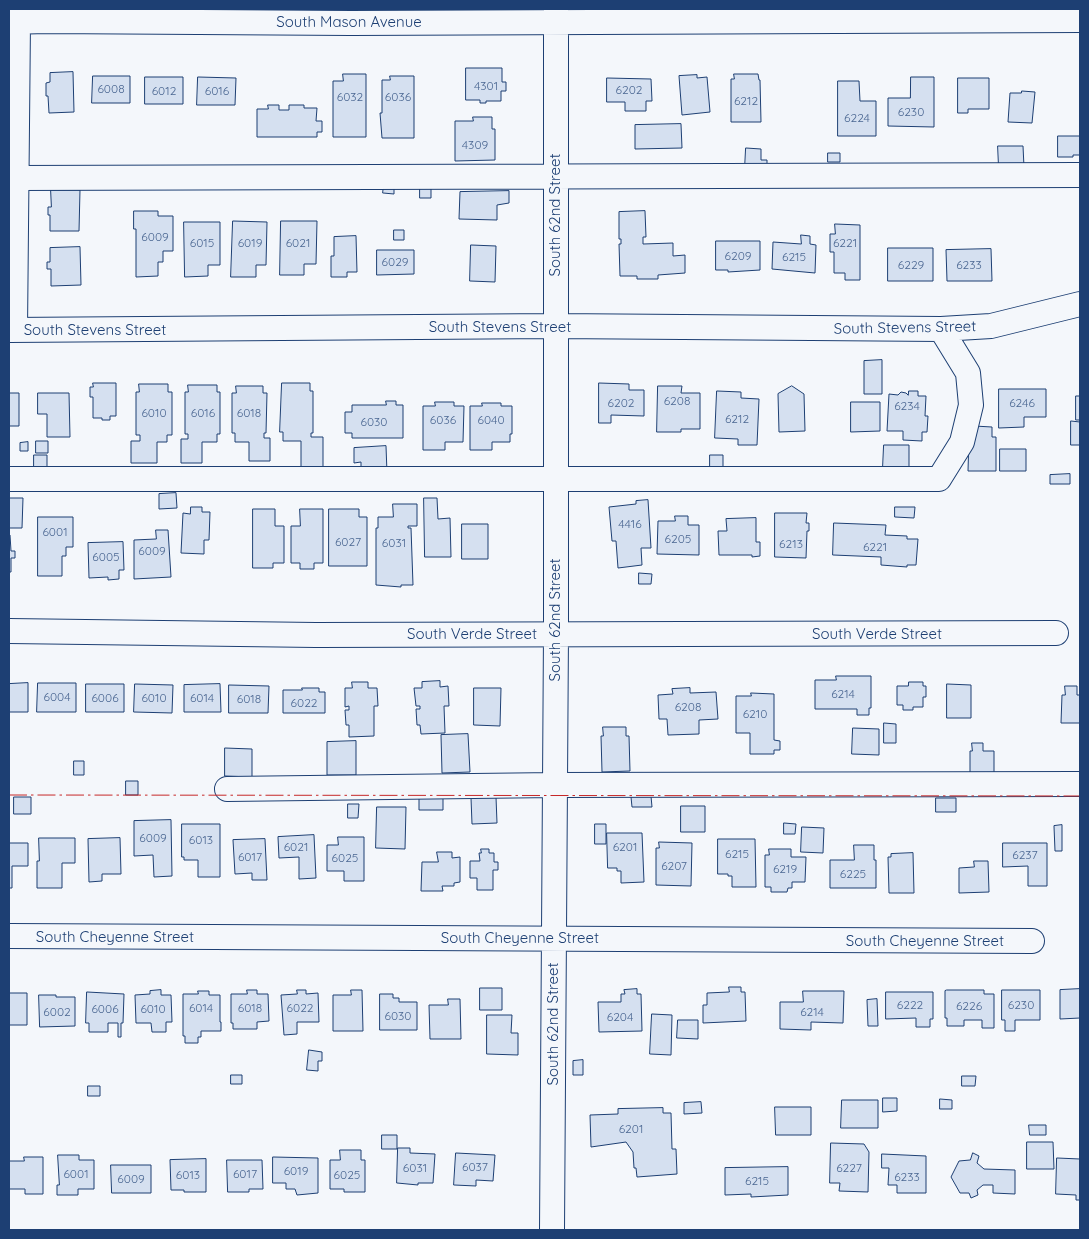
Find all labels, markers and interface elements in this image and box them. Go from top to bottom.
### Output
street label: South Mason Avenue [276,13,422,31]
house number: 4301 [474,79,498,93]
house number: 6008 [97,82,125,96]
house number: 6202 [616,83,642,97]
house number: 6012 [152,84,176,98]
house number: 6016 [205,84,229,98]
house number: 6032 [337,90,363,104]
house number: 6036 [385,90,411,104]
house number: 6212 [734,94,758,108]
house number: 6230 [898,105,924,119]
house number: 6224 [844,111,870,125]
house number: 4309 [462,138,488,152]
street label: South 62nd Street [546,154,564,276]
house number: 6009 [141,230,169,244]
house number: 6015 [190,236,214,250]
house number: 6019 [238,236,262,250]
house number: 6021 [286,236,310,250]
house number: 6221 [833,236,857,250]
house number: 6209 [725,249,751,263]
house number: 6215 [782,250,806,264]
house number: 6029 [382,255,408,269]
house number: 6229 [898,258,924,272]
house number: 6233 [956,258,982,272]
street label: South Stevens Street [429,318,571,336]
street label: South Stevens Street [834,318,976,338]
street label: South Stevens Street [24,321,166,339]
house number: 6208 [664,394,690,408]
house number: 6202 [608,396,634,410]
house number: 6246 [1009,396,1035,410]
house number: 6234 [894,399,920,413]
house number: 6010 [141,406,167,420]
house number: 6016 [191,406,215,420]
house number: 6018 [237,406,261,420]
house number: 6212 [725,412,749,426]
house number: 6036 [430,413,456,427]
house number: 6040 [477,413,505,427]
house number: 6030 [360,415,388,429]
house number: 4416 [618,517,642,531]
house number: 6001 [42,525,68,539]
house number: 6205 [665,532,691,546]
house number: 6027 [335,535,361,549]
house number: 6031 [382,536,406,550]
house number: 6213 [779,537,803,551]
house number: 6221 [863,540,887,554]
house number: 6009 [138,544,166,558]
house number: 6005 [92,550,120,564]
street label: South 62nd Street [546,559,564,681]
street label: South Verde Street [407,625,537,643]
street label: South Verde Street [812,625,942,643]
house number: 6214 [831,687,855,701]
house number: 6004 [43,690,71,704]
house number: 6006 [91,691,119,705]
house number: 6010 [141,691,167,705]
house number: 6014 [190,691,214,705]
house number: 6018 [237,692,261,706]
house number: 6022 [291,696,317,710]
house number: 6208 [675,700,701,714]
house number: 6210 [743,707,767,721]
house number: 6009 [139,831,167,845]
house number: 6013 [189,833,213,847]
house number: 6021 [284,840,308,854]
house number: 6201 [613,840,637,854]
house number: 6215 [725,847,749,861]
house number: 6237 [1012,848,1038,862]
house number: 6017 [238,850,262,864]
house number: 6025 [332,851,358,865]
house number: 6207 [661,859,687,873]
house number: 6219 [773,862,797,876]
house number: 6225 [840,867,866,881]
street label: South Cheyenne Street [36,928,194,946]
street label: South Cheyenne Street [441,929,599,947]
street label: South Cheyenne Street [846,932,1004,950]
street label: South 62nd Street [544,963,562,1085]
house number: 6222 [897,998,923,1012]
house number: 6230 [1008,998,1034,1012]
house number: 6226 [956,999,982,1013]
house number: 6014 [189,1001,213,1015]
house number: 6018 [238,1001,262,1015]
house number: 6022 [287,1001,313,1015]
house number: 6006 [91,1002,119,1016]
house number: 6010 [140,1002,166,1016]
house number: 6002 [43,1005,71,1019]
house number: 6214 [800,1005,824,1019]
house number: 6030 [384,1009,412,1023]
house number: 6204 [607,1010,633,1024]
house number: 6201 [619,1122,643,1136]
house number: 6037 [462,1160,488,1174]
house number: 6031 [403,1161,427,1175]
house number: 6227 [836,1161,862,1175]
house number: 6019 [284,1164,308,1178]
house number: 6001 [63,1167,89,1181]
house number: 6017 [233,1167,257,1181]
house number: 6013 [176,1168,200,1182]
house number: 6025 [334,1168,360,1182]
house number: 6233 [894,1170,920,1184]
house number: 6009 [117,1172,145,1186]
house number: 6215 [745,1174,769,1188]

